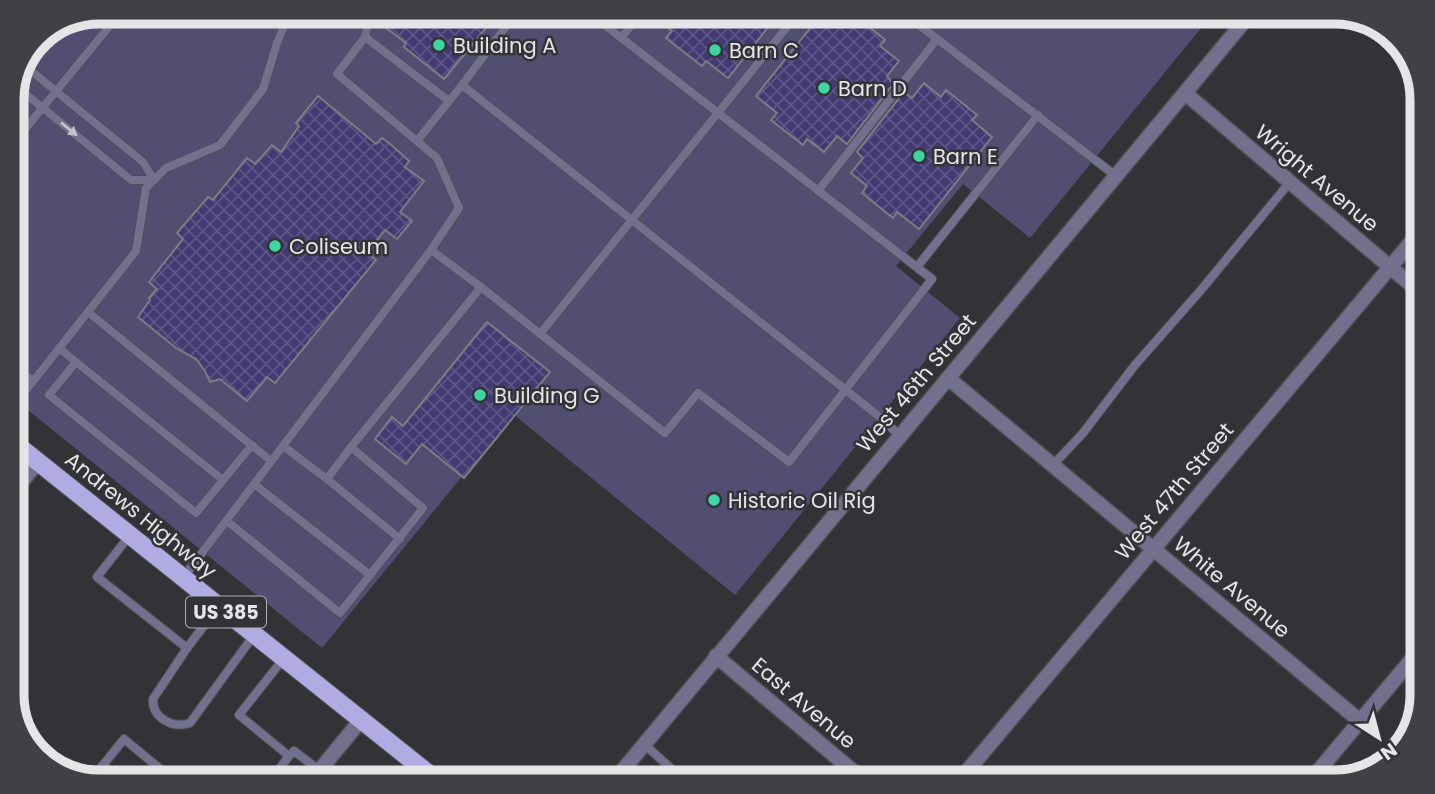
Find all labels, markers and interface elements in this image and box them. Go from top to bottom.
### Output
place label: Building A [453,31,556,60]
place label: Barn C [729,36,799,65]
marker: Building A [431,37,447,53]
marker: Barn C [707,42,723,58]
place label: Barn D [838,74,907,103]
marker: Barn D [816,80,832,96]
street label: Wright Avenue [1249,118,1385,238]
one-way arrow [59,122,77,137]
place label: Barn E [933,142,998,171]
marker: Barn E [911,148,927,164]
place label: Coliseum [289,232,388,261]
marker: Coliseum [267,238,283,254]
street label: West 46th Street [849,308,983,458]
place label: Building G [494,381,600,410]
marker: Building G [472,387,488,403]
street label: West 47th Street [1108,416,1240,566]
street label: Andrews Highway [59,445,223,585]
place label: Historic Oil Rig [728,486,876,515]
marker: Historic Oil Rig [706,492,722,508]
street label: White Avenue [1167,530,1297,644]
road number: US 385 [186,596,266,628]
street label: East Avenue [746,651,862,755]
north arrow [1344,703,1414,773]
text: N [1375,736,1402,766]

